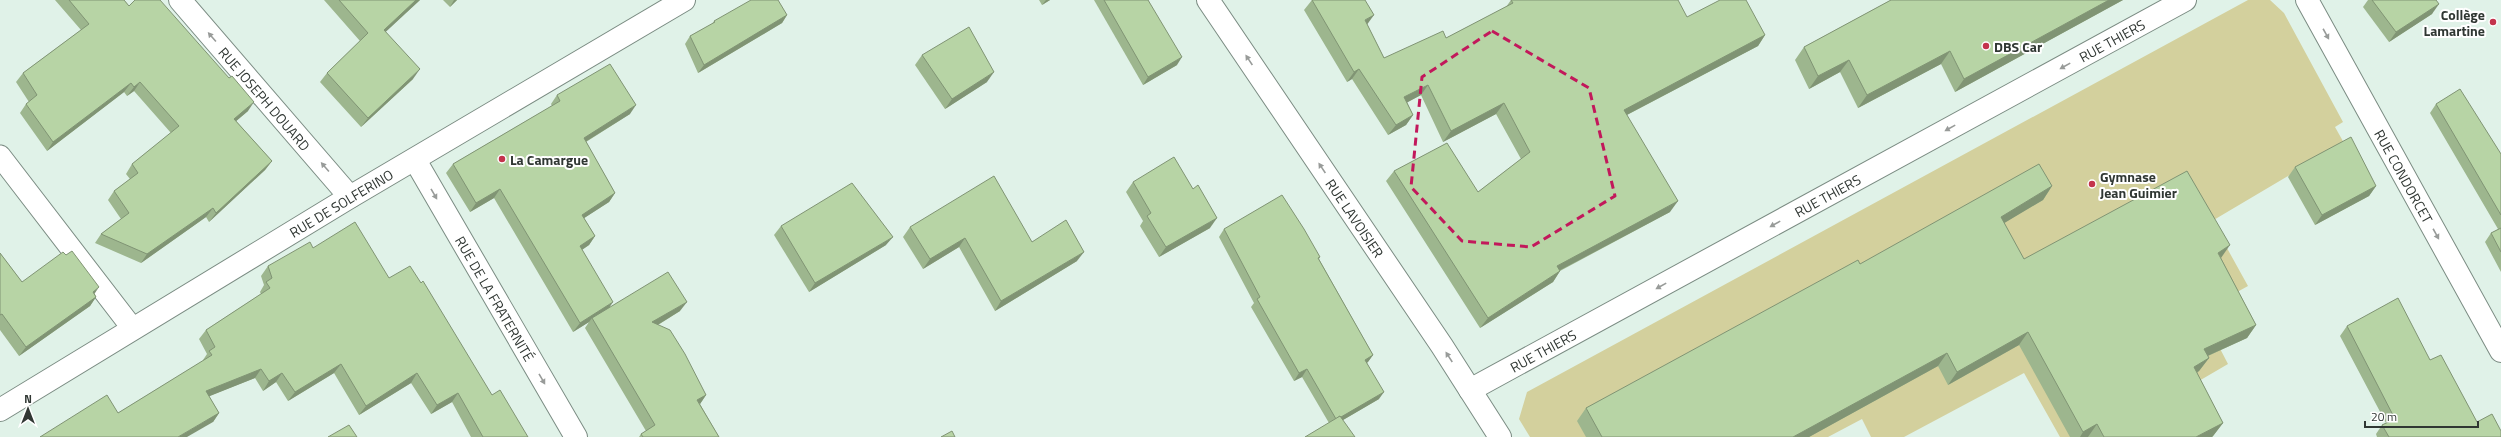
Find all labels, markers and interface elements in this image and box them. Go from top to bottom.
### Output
place label: Collège Lamartine [2424,4,2485,41]
street label: RUE THIERS [2075,13,2149,67]
marker: Collège Lamartine [2488,17,2498,27]
one-way arrow [2323,28,2330,40]
one-way arrow [208,33,217,42]
place label: DBS Car [1994,36,2042,57]
marker: DBS Car [1981,41,1991,51]
street label: RUE JOSEPH DOUARD [214,42,316,155]
one-way arrow [1245,55,1253,66]
one-way arrow [2059,62,2070,69]
one-way arrow [1945,125,1956,131]
street label: RUE CONDORCET [2370,125,2439,227]
place label: La Camargue [510,149,588,170]
marker: La Camargue [497,154,507,164]
one-way arrow [320,162,329,172]
street label: RUE DE SOLFERINO [285,163,397,242]
one-way arrow [1318,163,1326,173]
place label: Gymnase Jean Guimier [2100,166,2177,203]
street label: RUE THIERS [1790,168,1864,222]
street label: RUE LAVOISIER [1321,174,1390,262]
marker: Gymnase Jean Guimier [2087,179,2097,189]
one-way arrow [431,188,438,200]
one-way arrow [1769,220,1781,227]
one-way arrow [2433,228,2440,240]
street label: RUE DE LA FRATERNITÉ [451,232,540,365]
one-way arrow [1655,283,1667,289]
street label: RUE THIERS [1506,324,1580,377]
one-way arrow [1445,352,1453,362]
one-way arrow [539,373,546,385]
north arrow [8,389,48,429]
text: N [24,391,32,407]
scale bar [2365,403,2478,429]
text: 20 m [2371,407,2397,426]

